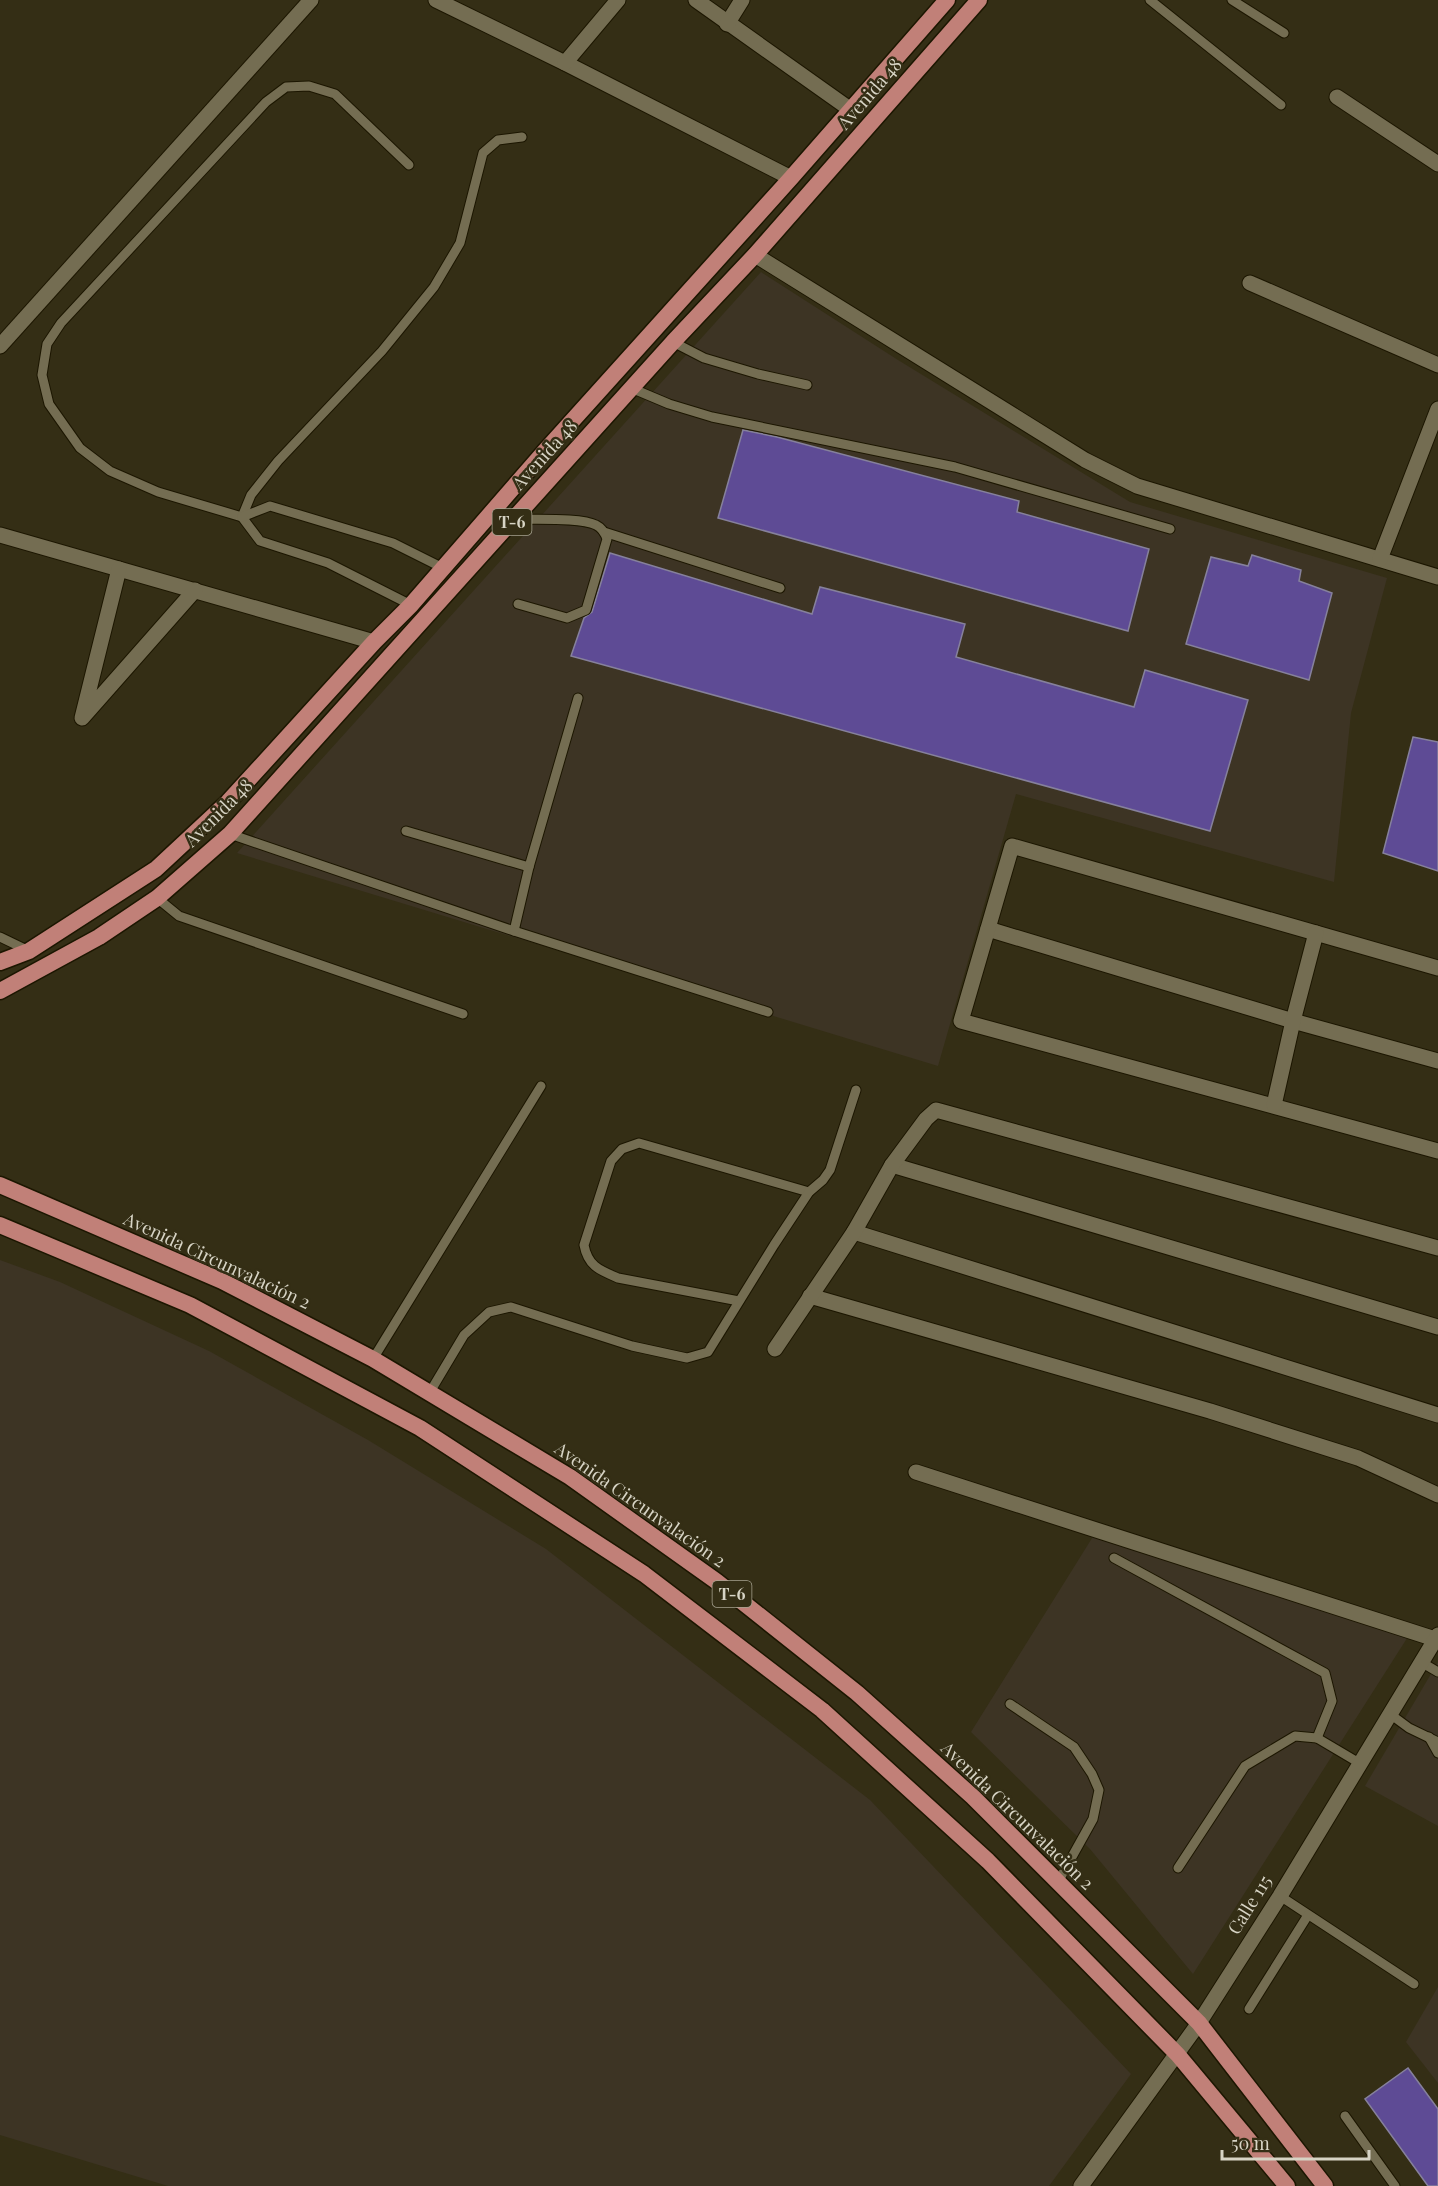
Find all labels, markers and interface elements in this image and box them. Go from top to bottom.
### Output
street label: Avenida 48 [831,53,907,135]
street label: Avenida 48 [506,414,582,495]
road number: T-6 [492,509,532,535]
street label: Avenida 48 [178,773,257,852]
street label: Avenida Circunvalación 2 [119,1206,315,1314]
street label: Avenida Circunvalación 2 [550,1435,731,1572]
road number: T-6 [712,1581,752,1607]
street label: Avenida Circunvalación 2 [935,1735,1099,1895]
street label: Calle 115 [1222,1870,1277,1939]
scale bar [1222,2123,1369,2161]
text: 50 m [1231,2131,1270,2155]

